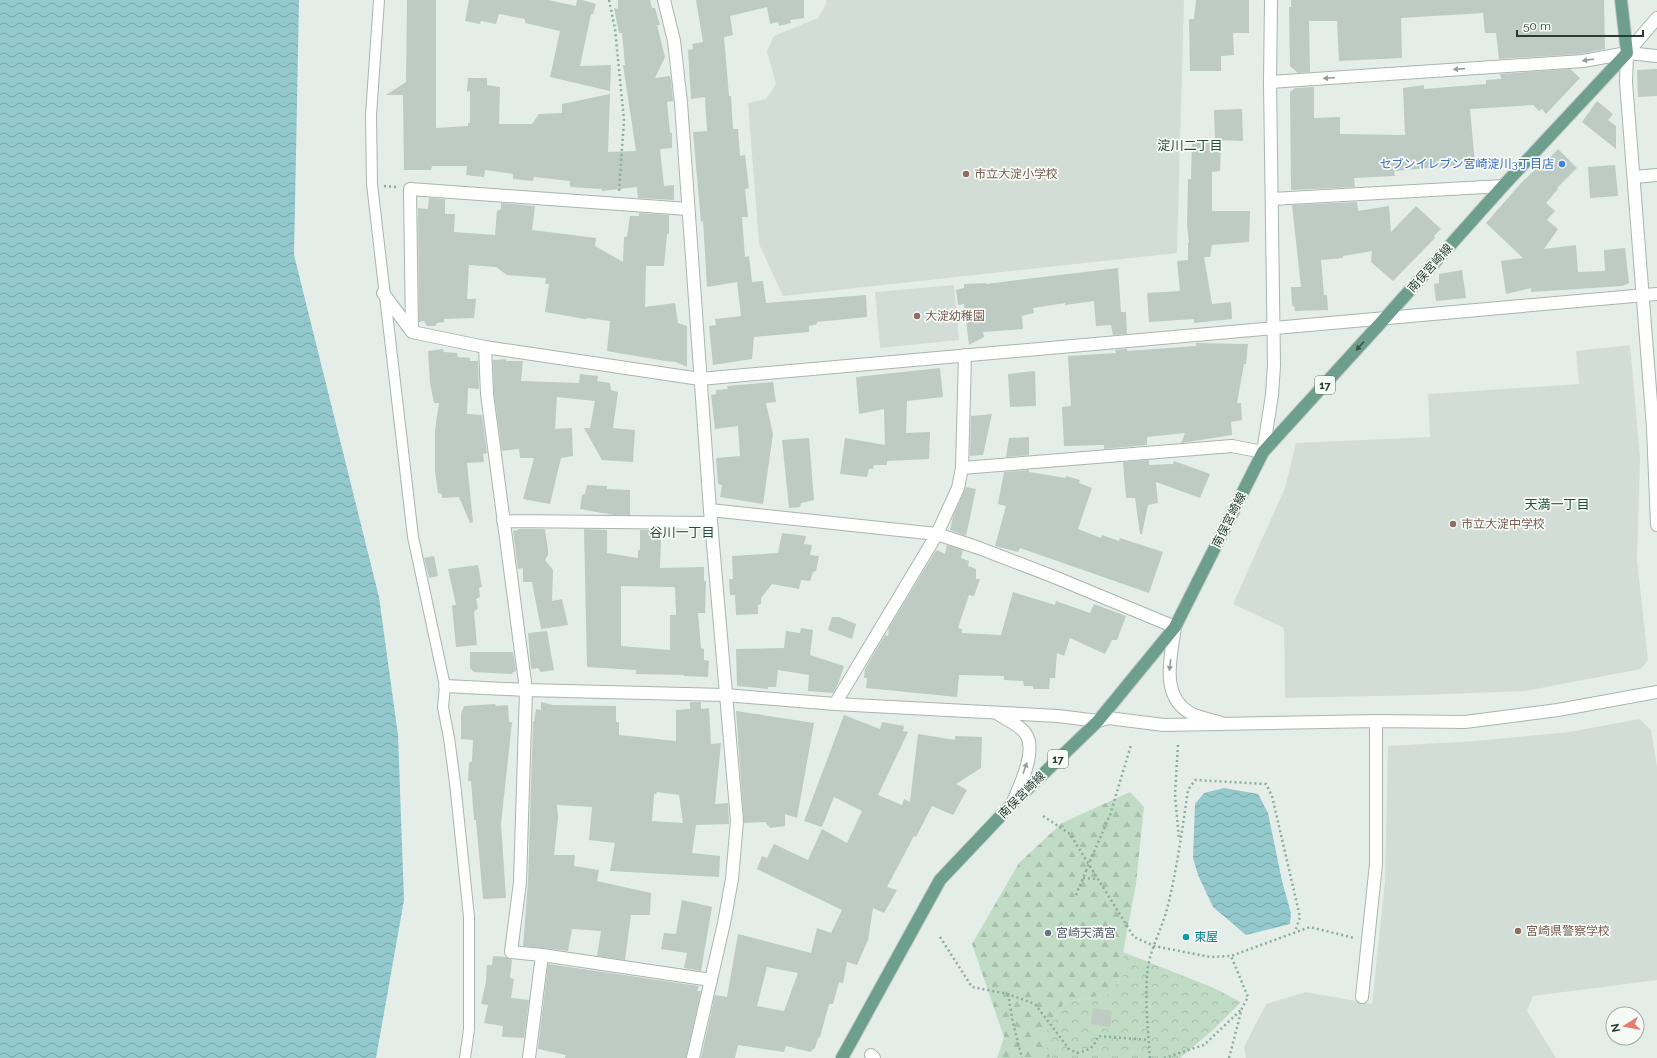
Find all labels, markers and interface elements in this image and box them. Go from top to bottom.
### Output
scale bar [1517,12,1643,38]
text: 50 m [1523,19,1551,33]
one-way arrow [1582,57,1594,63]
one-way arrow [1453,66,1465,73]
one-way arrow [1323,75,1335,82]
district label: 淀川二丁目 [1157,138,1223,153]
place label: セブンイレブン宮崎淀川3丁目店 [1380,157,1554,171]
marker: セブンイレブン宮崎淀川3丁目店 [1557,159,1567,169]
place label: 市立大淀小学校 [974,167,1058,181]
marker: 市立大淀小学校 [961,169,971,179]
street label: 南俣宮崎線 [1405,241,1455,295]
place label: 大淀幼稚園 [925,309,985,323]
marker: 大淀幼稚園 [912,311,922,321]
one-way arrow [1355,341,1365,351]
road number: 17 [1315,376,1335,394]
street label: 南俣宮崎線 [1209,490,1249,550]
district label: 天満一丁目 [1524,497,1590,512]
place label: 市立大淀中学校 [1461,517,1545,531]
marker: 市立大淀中学校 [1448,519,1458,529]
district label: 谷川一丁目 [649,525,715,540]
one-way arrow [1167,659,1173,671]
road number: 17 [1048,750,1068,768]
one-way arrow [1023,761,1029,773]
street label: 南俣宮崎線 [996,769,1048,821]
place label: 宮崎県警察学校 [1526,924,1610,938]
place label: 宮崎天満宮 [1056,926,1116,940]
marker: 宮崎県警察学校 [1513,926,1523,936]
marker: 宮崎天満宮 [1043,928,1053,938]
place label: 東屋 [1194,930,1218,944]
marker: 東屋 [1181,932,1191,942]
north arrow [1605,1006,1645,1046]
text: N [1608,1022,1623,1033]

